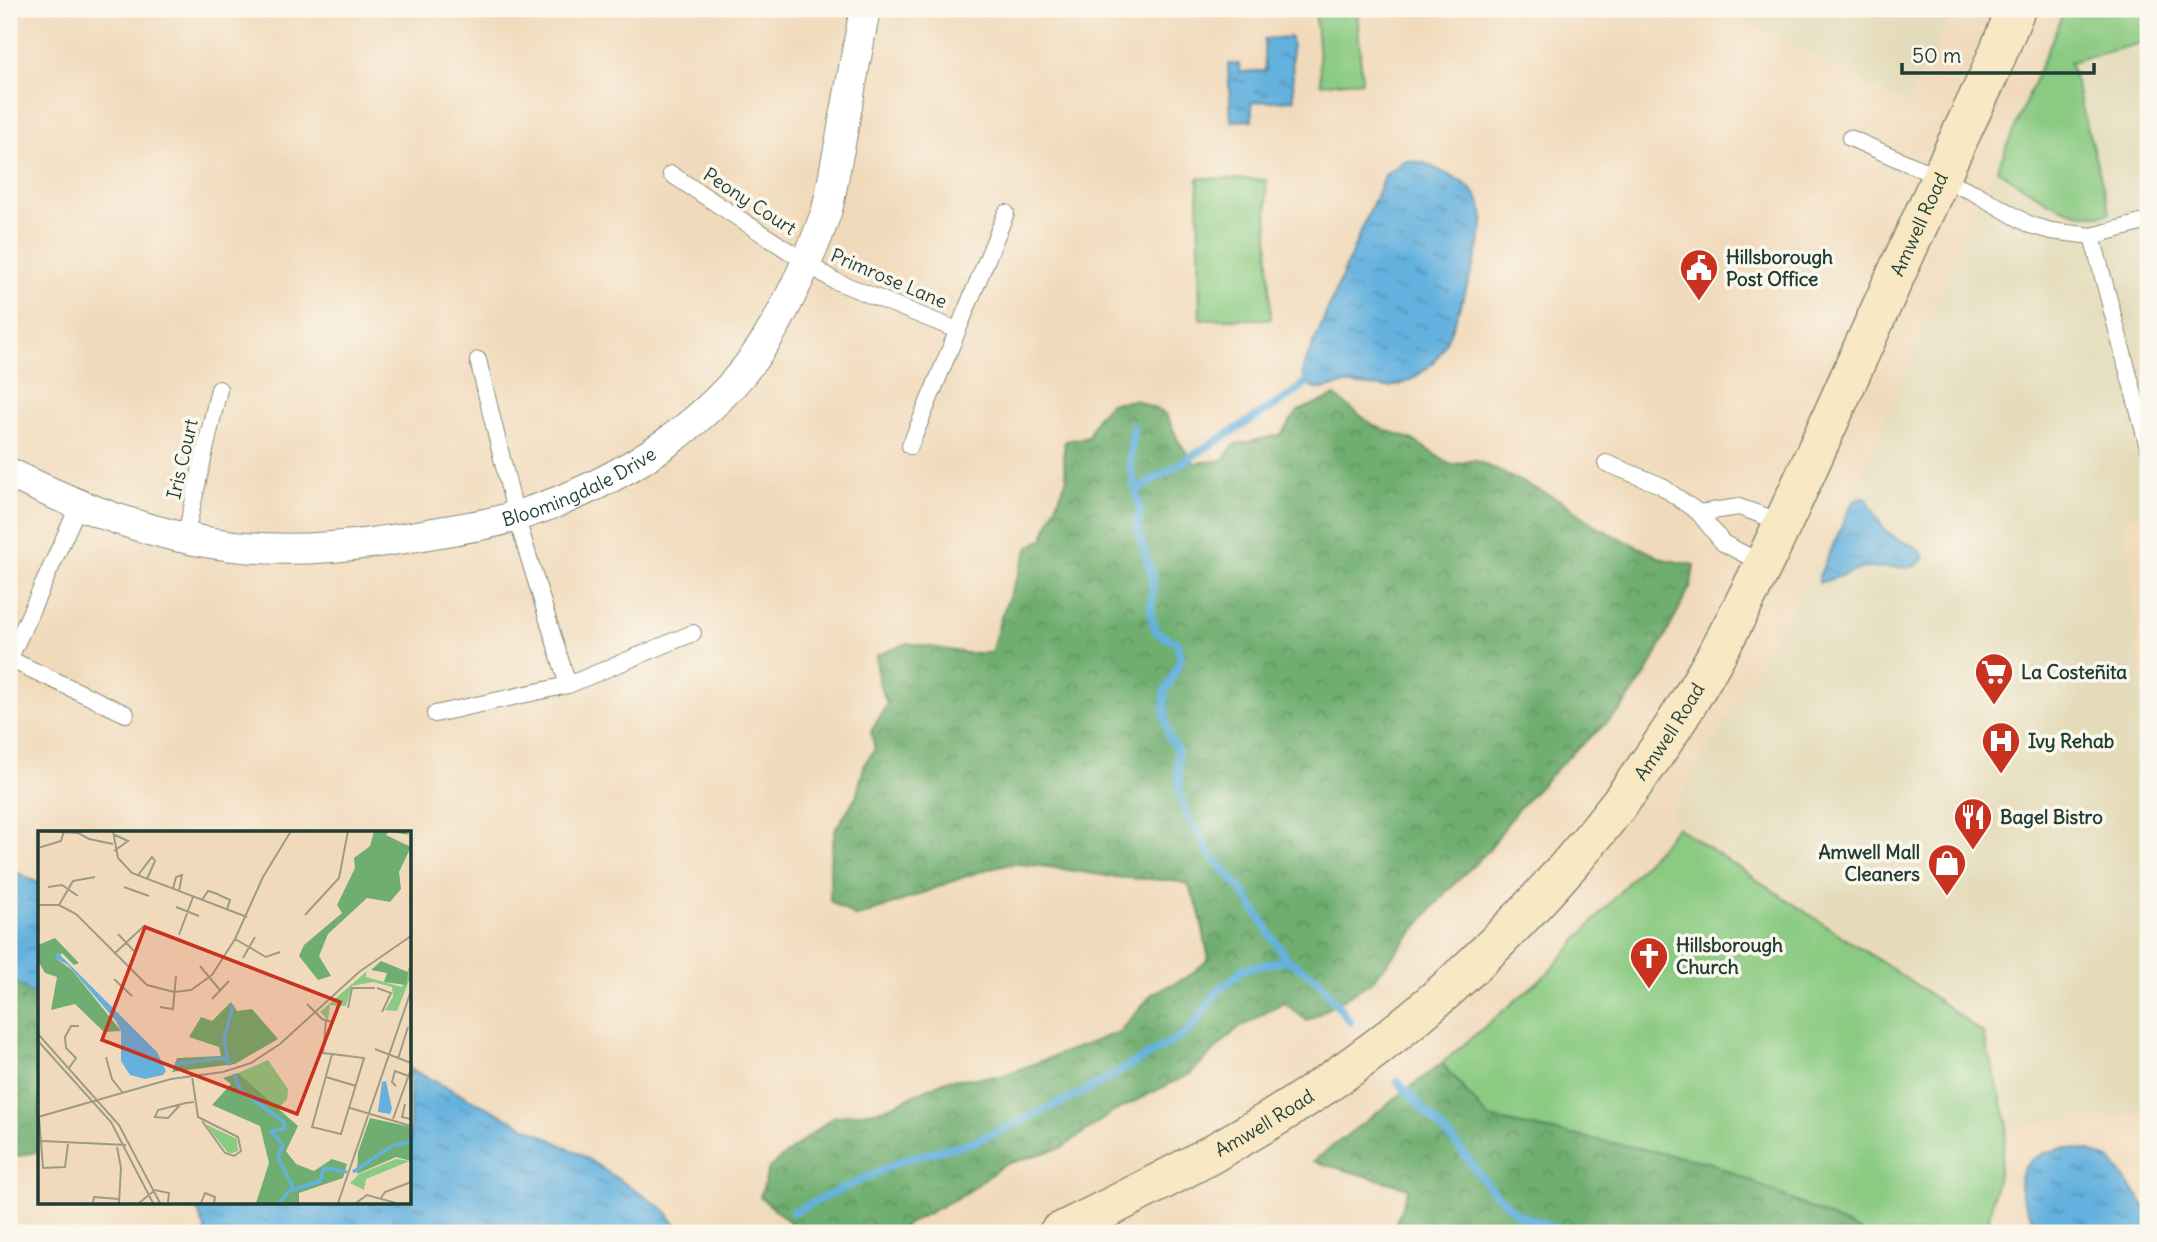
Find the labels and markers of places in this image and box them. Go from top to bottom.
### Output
place label: Hillsborough Post Office [1726,245,1833,291]
public building icon: Hillsborough Post Office [1678,247,1720,302]
supermarket icon: La Costeñita [1973,651,2015,706]
place label: La Costeñita [2021,660,2127,684]
hospital icon: Ivy Rehab [1980,720,2022,775]
place label: Ivy Rehab [2028,729,2114,753]
restaurant icon: Bagel Bistro [1952,796,1994,851]
place label: Bagel Bistro [2000,805,2103,829]
place label: Amwell Mall Cleaners [1818,840,1920,886]
shop icon: Amwell Mall Cleaners [1926,842,1968,897]
place label: Hillsborough Church [1676,933,1783,979]
church icon: Hillsborough Church [1628,935,1670,990]

